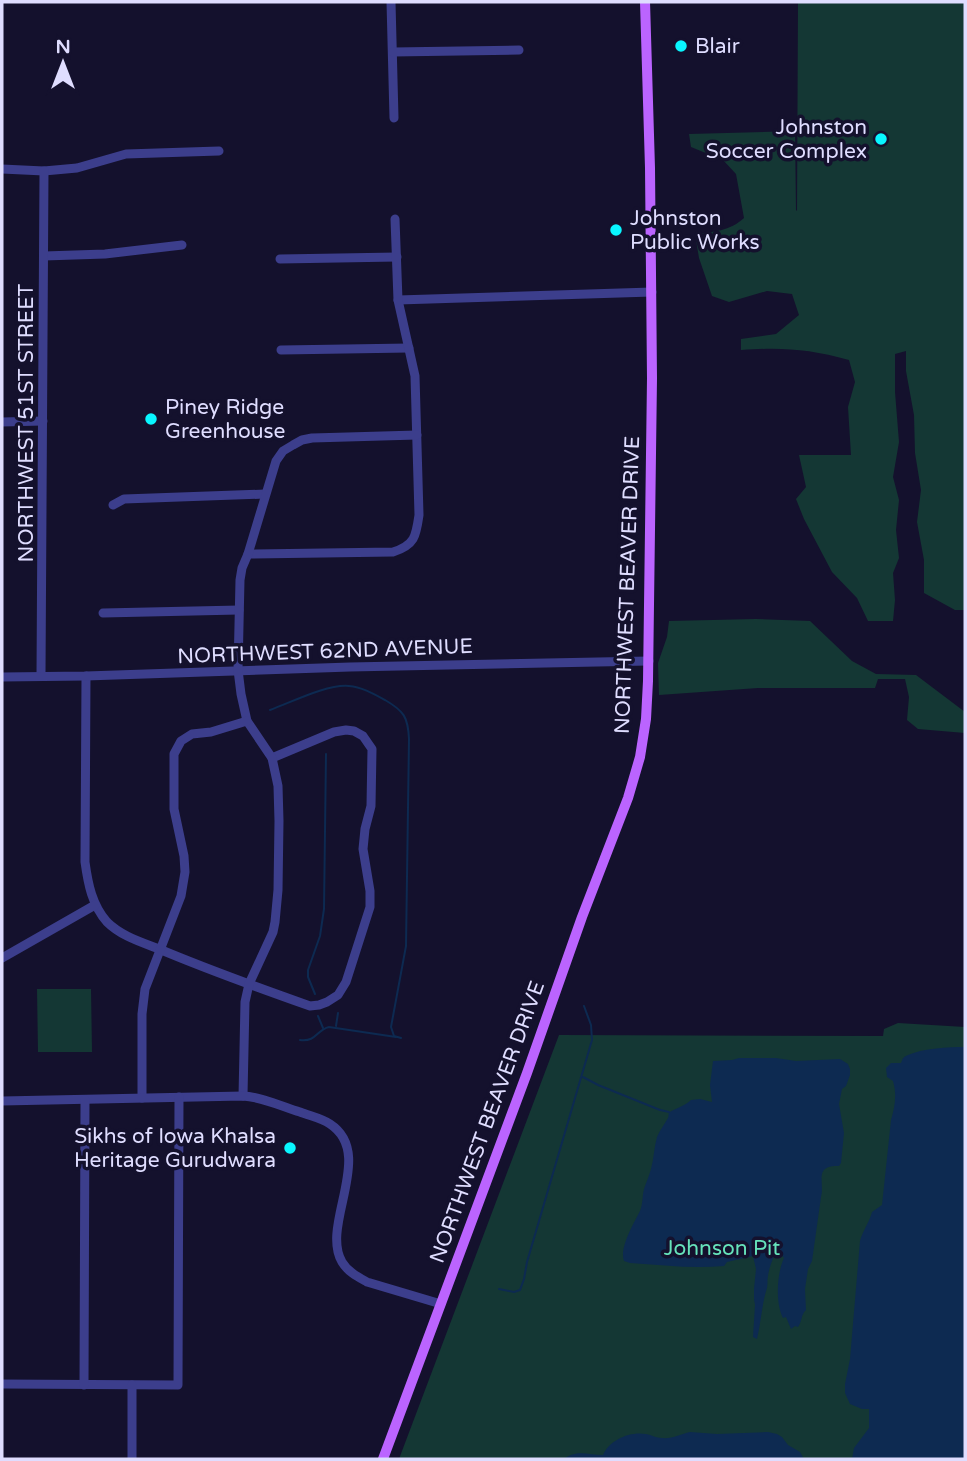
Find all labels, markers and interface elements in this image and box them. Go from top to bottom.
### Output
north arrow [28,28,98,98]
place label: Blair [695,34,740,59]
text: N [55,36,71,58]
marker: Blair [673,38,689,54]
place label: Johnston Soccer Complex [706,115,867,164]
marker: Johnston Soccer Complex [873,131,889,147]
place label: Johnston Public Works [630,206,760,255]
marker: Johnston Public Works [608,222,624,238]
street label: NORTHWEST 51ST STREET [14,283,39,562]
place label: Piney Ridge Greenhouse [165,395,286,444]
marker: Piney Ridge Greenhouse [143,411,159,427]
street label: NORTHWEST BEAVER DRIVE [610,436,645,735]
street label: NORTHWEST 62ND AVENUE [177,634,473,669]
street label: NORTHWEST BEAVER DRIVE [425,978,550,1267]
place label: Sikhs of Iowa Khalsa Heritage Gurudwara [74,1124,276,1173]
marker: Sikhs of Iowa Khalsa Heritage Gurudwara [282,1140,298,1156]
park label: Johnson Pit [664,1236,780,1261]

